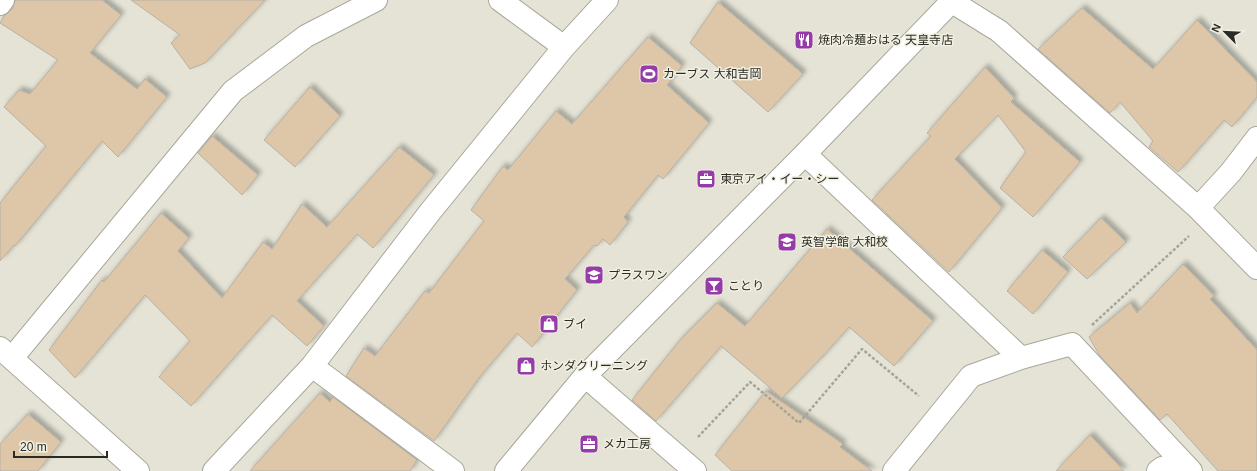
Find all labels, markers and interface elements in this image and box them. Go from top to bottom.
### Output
north arrow [1205,12,1245,52]
text: N [1209,22,1223,34]
restaurant icon: 焼肉冷麺おはる 天皇寺店 [793,29,815,51]
place label: 焼肉冷麺おはる 天皇寺店 [818,33,953,47]
sports icon: カーブス 大和吉岡 [638,63,660,85]
place label: カーブス 大和吉岡 [663,67,762,81]
office icon: 東京アイ・イー・シー [695,168,717,190]
place label: 東京アイ・イー・シー [720,172,839,186]
school or university icon: 英智学館 大和校 [776,231,798,253]
place label: 英智学館 大和校 [801,235,888,249]
school or university icon: プラスワン [583,264,605,286]
place label: プラスワン [608,268,668,282]
bar icon: ことり [703,275,725,297]
place label: ことり [728,279,764,293]
shop icon: ブイ [538,313,560,335]
place label: ブイ [563,317,587,331]
shop icon: ホンダクリーニング [515,355,537,377]
place label: ホンダクリーニング [540,359,648,373]
scale bar [14,433,107,459]
office icon: メカ工房 [578,433,600,455]
place label: メカ工房 [603,437,651,451]
text: 20 m [20,440,47,454]

